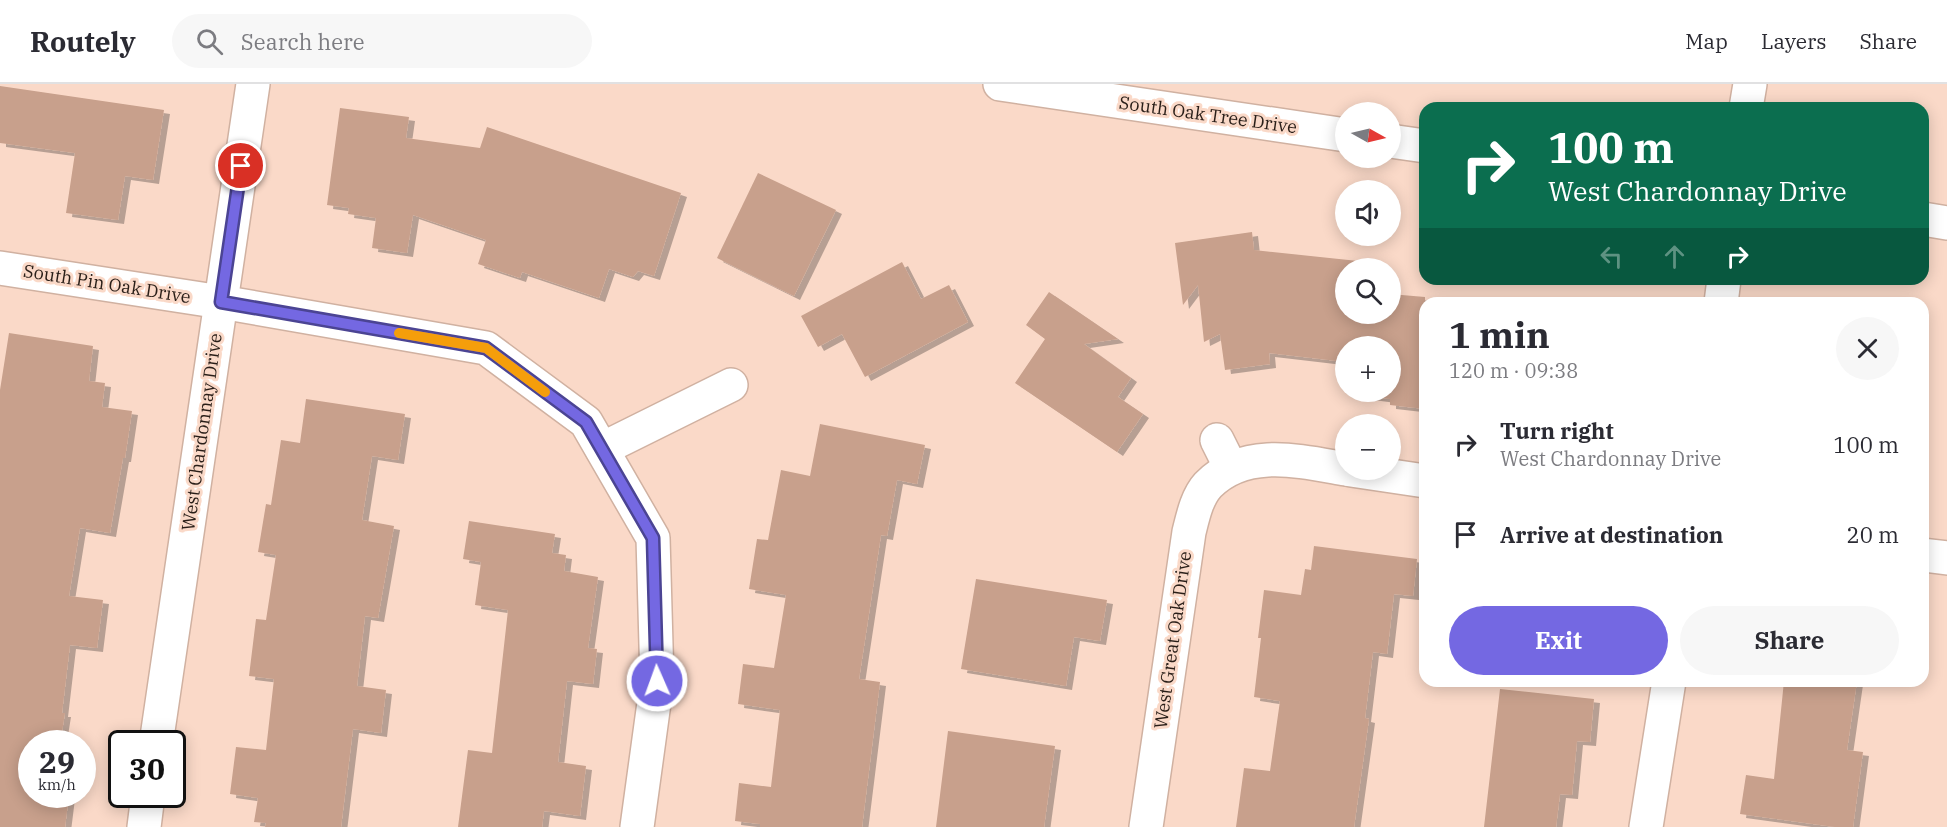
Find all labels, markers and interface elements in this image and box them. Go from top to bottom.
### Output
search box [172,14,592,68]
text: Routely [30,23,136,60]
icon: search [193,25,226,58]
text: Search here [241,27,365,56]
text: Map [1685,27,1728,55]
text: Layers [1761,27,1827,55]
text: Share [1860,27,1917,55]
street label: South Oak Tree Drive [1118,91,1298,138]
north arrow [1335,102,1401,168]
map controls [1335,102,1401,480]
text: 100 m [1548,120,1674,175]
icon: right [1449,126,1527,204]
pin [215,140,266,191]
icon: arrive [224,149,257,182]
text: West Chardonnay Drive [1548,173,1847,208]
button: sound [1335,180,1401,246]
icon: left [1595,240,1628,273]
icon: ahead [1658,240,1691,273]
icon: right [1721,240,1754,273]
button: search [1335,258,1401,324]
street label: South Pin Oak Drive [22,259,192,308]
text: 1 min [1449,311,1550,358]
button: close [1836,317,1899,380]
street label: West Chardonnay Drive [176,332,227,532]
button: + [1335,336,1401,402]
text: 120 m · 09:38 [1449,357,1578,384]
button: − [1335,414,1401,480]
text: Turn right [1500,416,1614,445]
icon: right [1449,428,1482,461]
text: 100 m [1833,430,1899,459]
text: West Chardonnay Drive [1500,445,1721,472]
icon: arrive [1449,518,1482,551]
text: Arrive at destination [1500,520,1723,549]
text: 20 m [1847,520,1899,549]
street label: West Great Oak Drive [1149,550,1196,730]
button: Exit [1449,606,1668,675]
button: Share [1680,606,1899,675]
position arrow [625,649,689,713]
speed limit sign: 30 [108,730,186,808]
text: 29 [39,742,75,781]
text: km/h [38,775,76,794]

